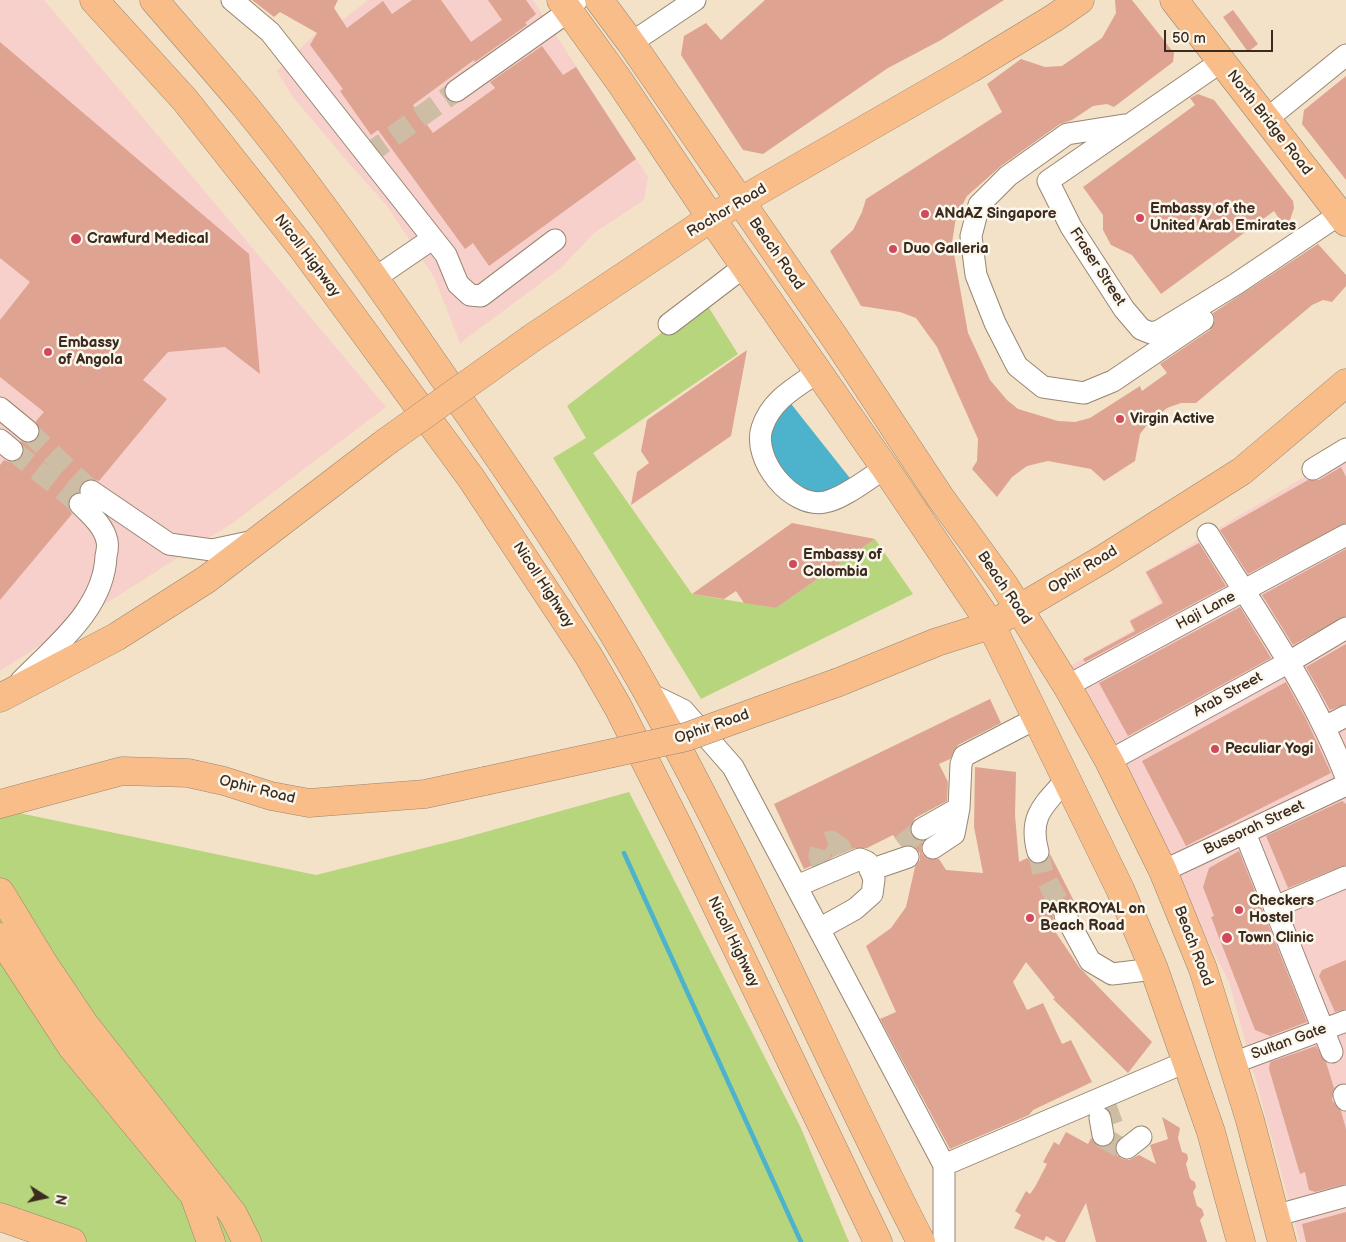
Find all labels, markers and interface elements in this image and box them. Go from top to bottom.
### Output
scale bar [1166,20,1275,52]
text: 50 m [1172,29,1206,48]
street label: North Bridge Road [1222,67,1316,179]
street label: Rochor Road [684,180,770,242]
place label: Embassy of the United Arab Emirates [1150,200,1296,235]
place label: ANdAZ Singapore [935,205,1056,223]
marker: ANdAZ Singapore [919,208,931,220]
street label: Nicoll Highway [270,211,344,301]
marker: Embassy of the United Arab Emirates [1134,212,1146,224]
street label: Beach Road [744,214,808,294]
street label: Fraser Street [1065,225,1129,309]
place label: Crawfurd Medical [87,230,209,248]
marker: Crawfurd Medical [69,232,83,246]
place label: Duo Galleria [903,240,989,258]
marker: Duo Galleria [887,243,899,255]
place label: Embassy of Angola [58,334,123,369]
marker: Embassy of Angola [42,346,54,358]
place label: Virgin Active [1130,410,1214,428]
marker: Virgin Active [1114,413,1126,425]
street label: Nicoll Highway [509,539,577,631]
street label: Ophir Road [1045,542,1121,598]
place label: Embassy of Colombia [803,546,882,581]
street label: Beach Road [973,548,1035,628]
marker: Embassy of Colombia [787,558,799,570]
street label: Haji Lane [1173,588,1239,634]
street label: Arab Street [1190,669,1266,721]
street label: Ophir Road [672,706,752,748]
place label: Peculiar Yogi [1225,740,1314,758]
marker: Peculiar Yogi [1209,743,1221,755]
street label: Ophir Road [217,772,297,808]
street label: Bussorah Street [1201,797,1307,859]
place label: Checkers Hostel [1249,892,1314,927]
street label: Nicoll Highway [703,894,763,990]
place label: PARKROYAL on Beach Road [1040,900,1145,935]
street label: Beach Road [1170,903,1216,989]
marker: Checkers Hostel [1233,904,1245,916]
marker: PARKROYAL on Beach Road [1024,912,1036,924]
place label: Town Clinic [1238,929,1314,947]
marker: Town Clinic [1220,931,1234,945]
street label: Sultan Gate [1249,1020,1329,1064]
north arrow [20,1172,70,1222]
text: N [51,1193,70,1206]

